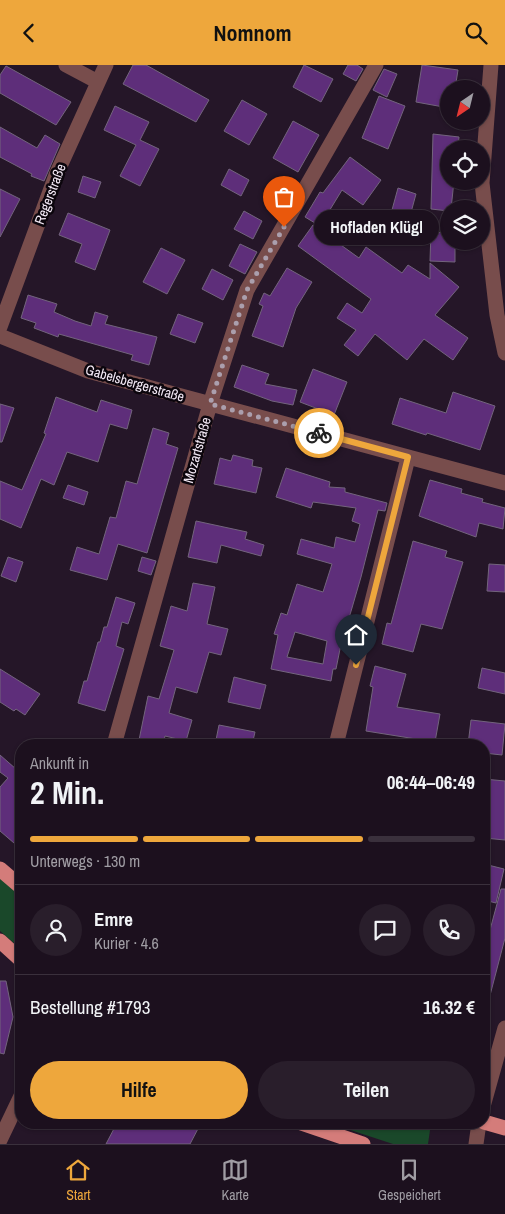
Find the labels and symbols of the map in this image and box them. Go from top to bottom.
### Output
north arrow [440,80,490,130]
street label: Regerstraße [30,161,70,227]
pin [263,176,305,227]
callout: Hofladen Klügl [314,209,439,245]
street label: Gabelsbergerstraße [83,360,187,406]
courier [294,408,344,458]
street label: Mozartstraße [179,415,215,485]
pin [335,614,377,665]

